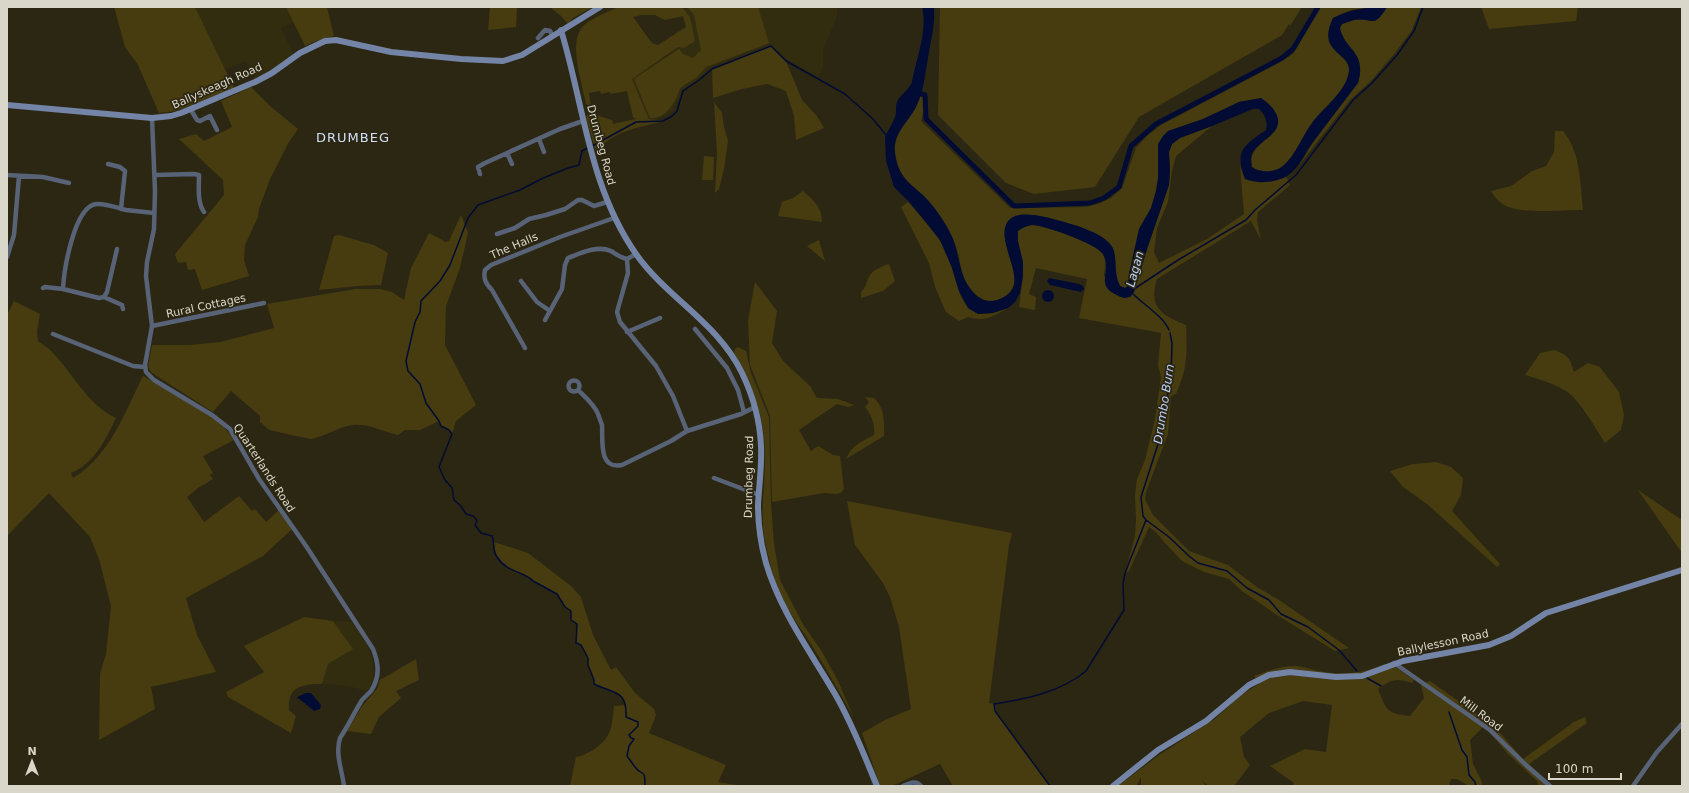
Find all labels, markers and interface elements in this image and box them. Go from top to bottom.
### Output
street label: Ballyskeagh Road [170,60,264,112]
street label: Drumbeg Road [584,103,618,187]
district label: DRUMBEG [316,130,390,145]
street label: The Halls [487,230,540,262]
water label: Lagan [1123,249,1147,289]
street label: Rural Cottages [165,291,247,321]
water label: Drumbo Burn [1151,363,1177,445]
street label: Quarterlands Road [230,421,298,515]
street label: Drumbeg Road [742,436,756,518]
street label: Ballylesson Road [1396,627,1490,659]
street label: Mill Road [1457,694,1505,734]
north arrow [12,741,52,781]
text: N [27,745,37,758]
scale bar [1549,755,1621,781]
text: 100 m [1555,762,1593,776]

